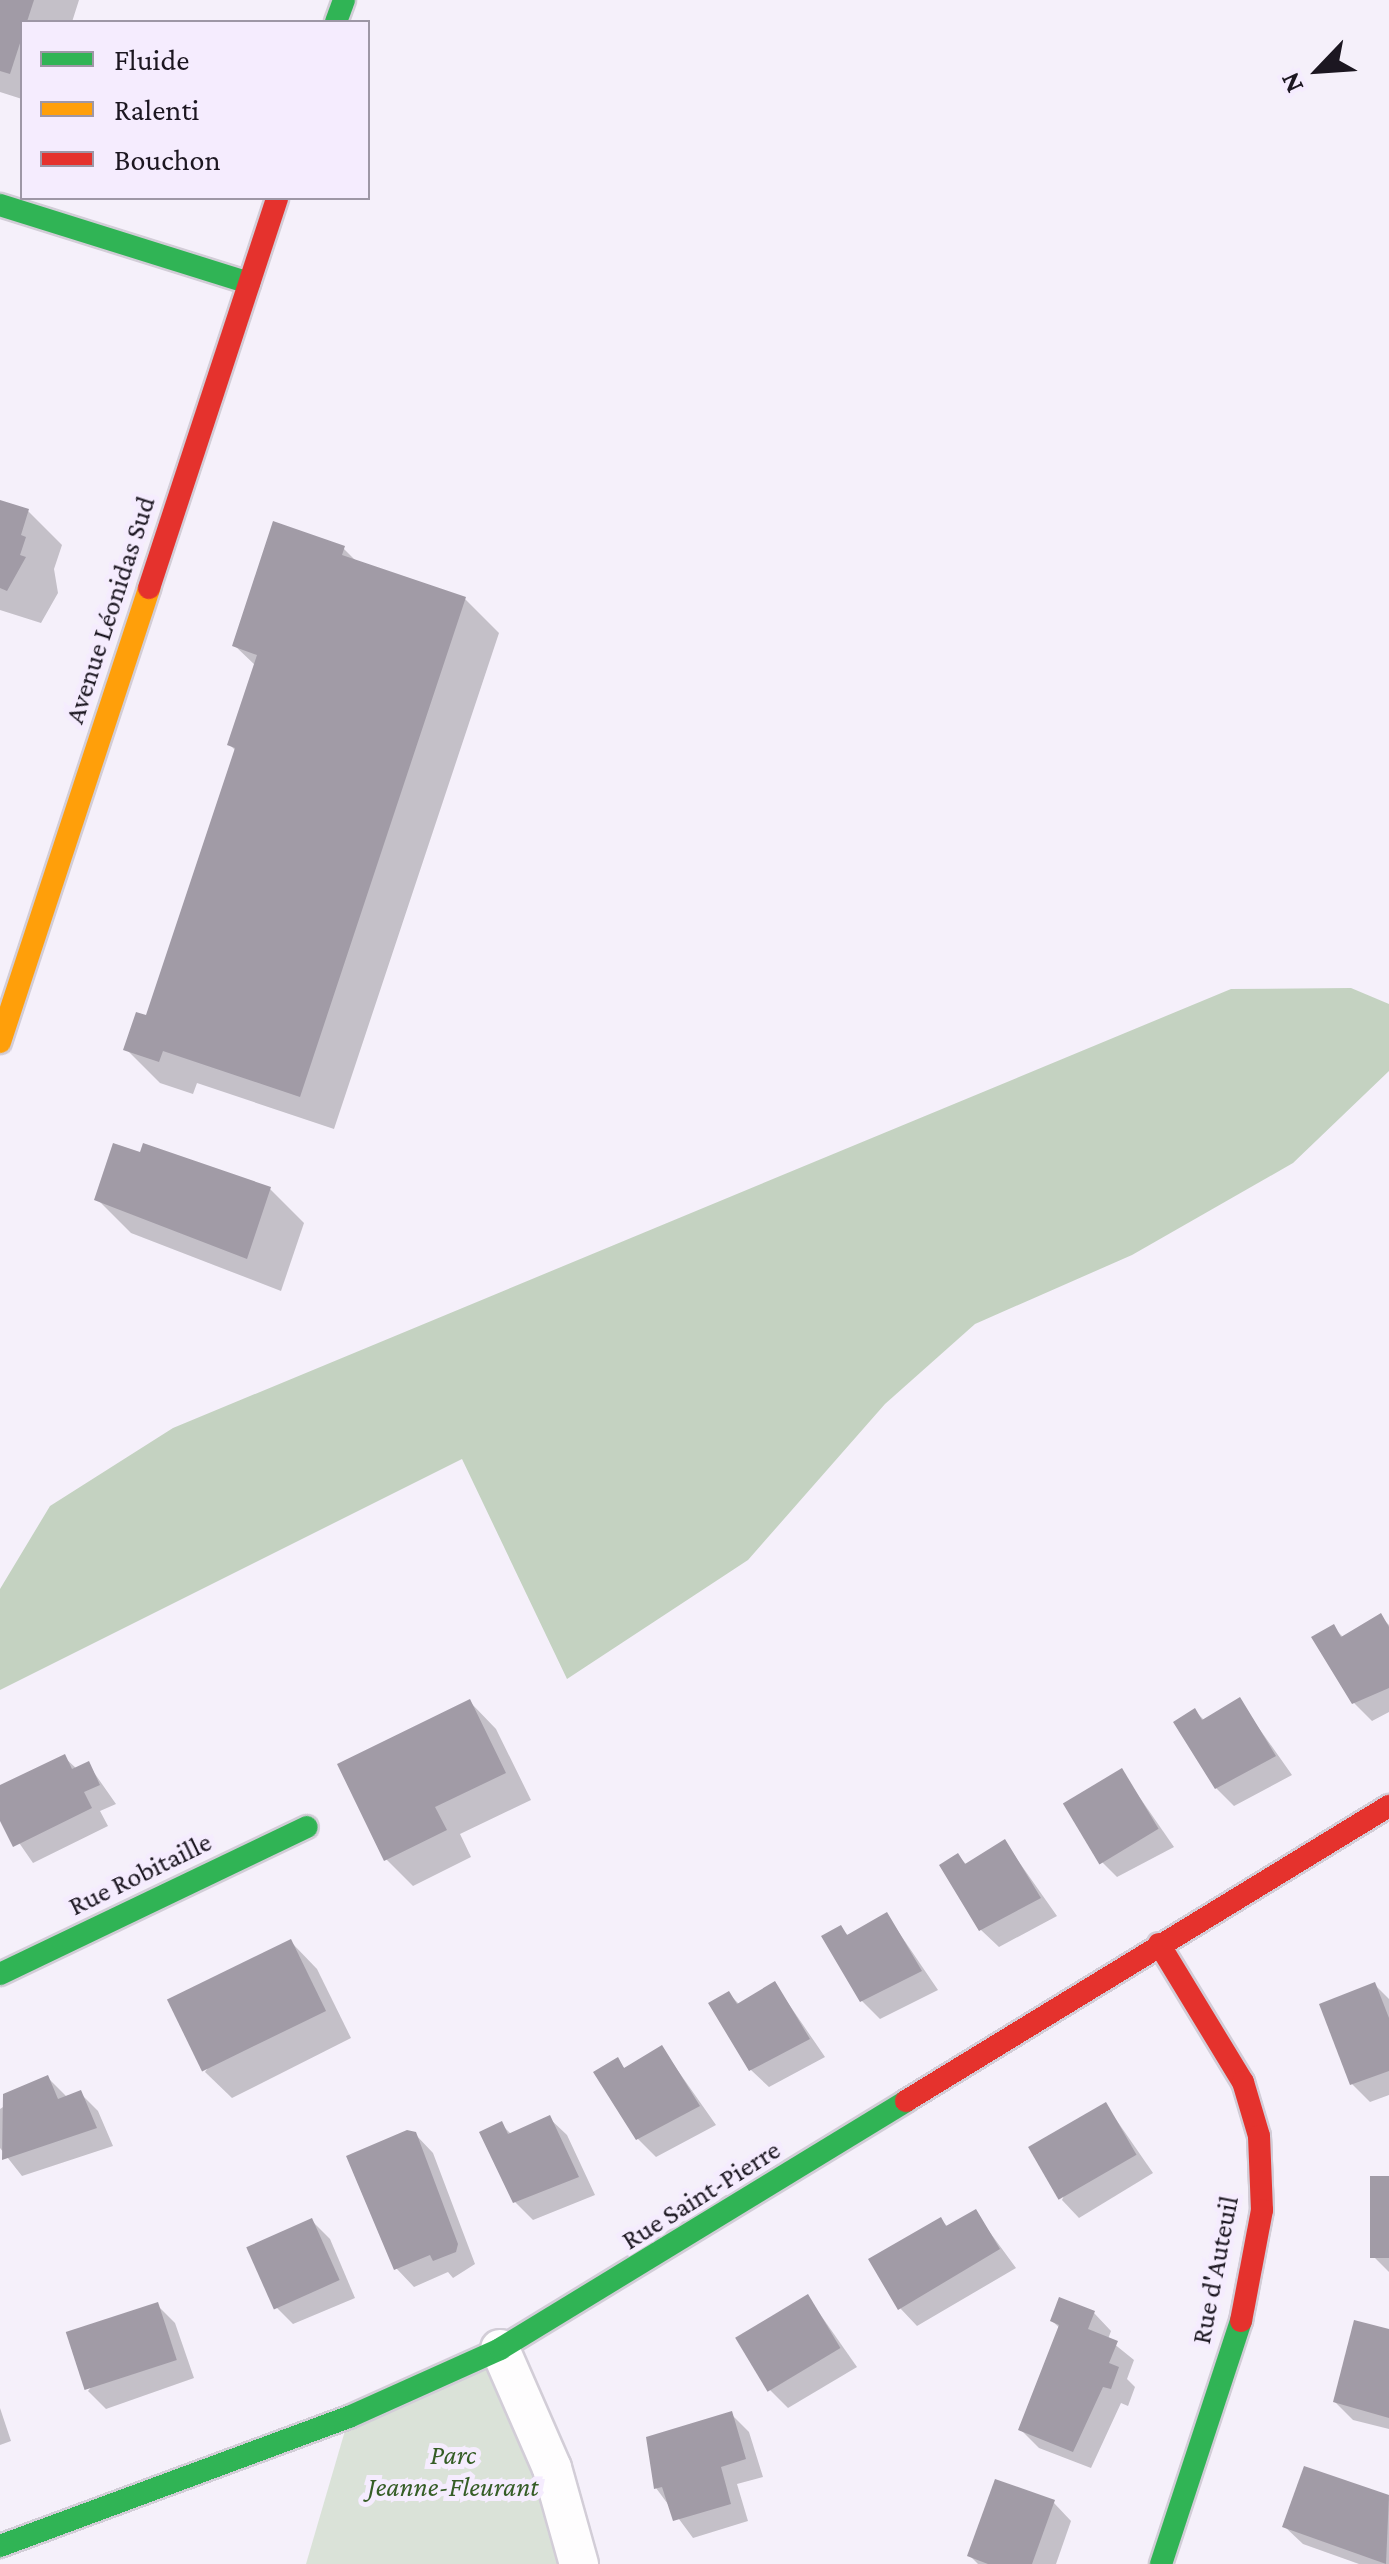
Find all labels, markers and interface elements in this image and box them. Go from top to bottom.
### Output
legend [20,20,370,200]
north arrow [1269,20,1369,120]
text: Fluide [114,43,189,76]
text: N [1273,68,1309,98]
text: Ralenti [114,93,199,126]
text: Bouchon [114,143,221,176]
street label: Avenue Léonidas Sud [57,492,163,728]
street label: Rue Robitaille [63,1825,217,1923]
street label: Rue Saint-Pierre [616,2133,786,2257]
street label: Rue d'Auteuil [1184,2193,1246,2347]
park label: Parc Jeanne-Fleurant [367,2438,539,2504]

